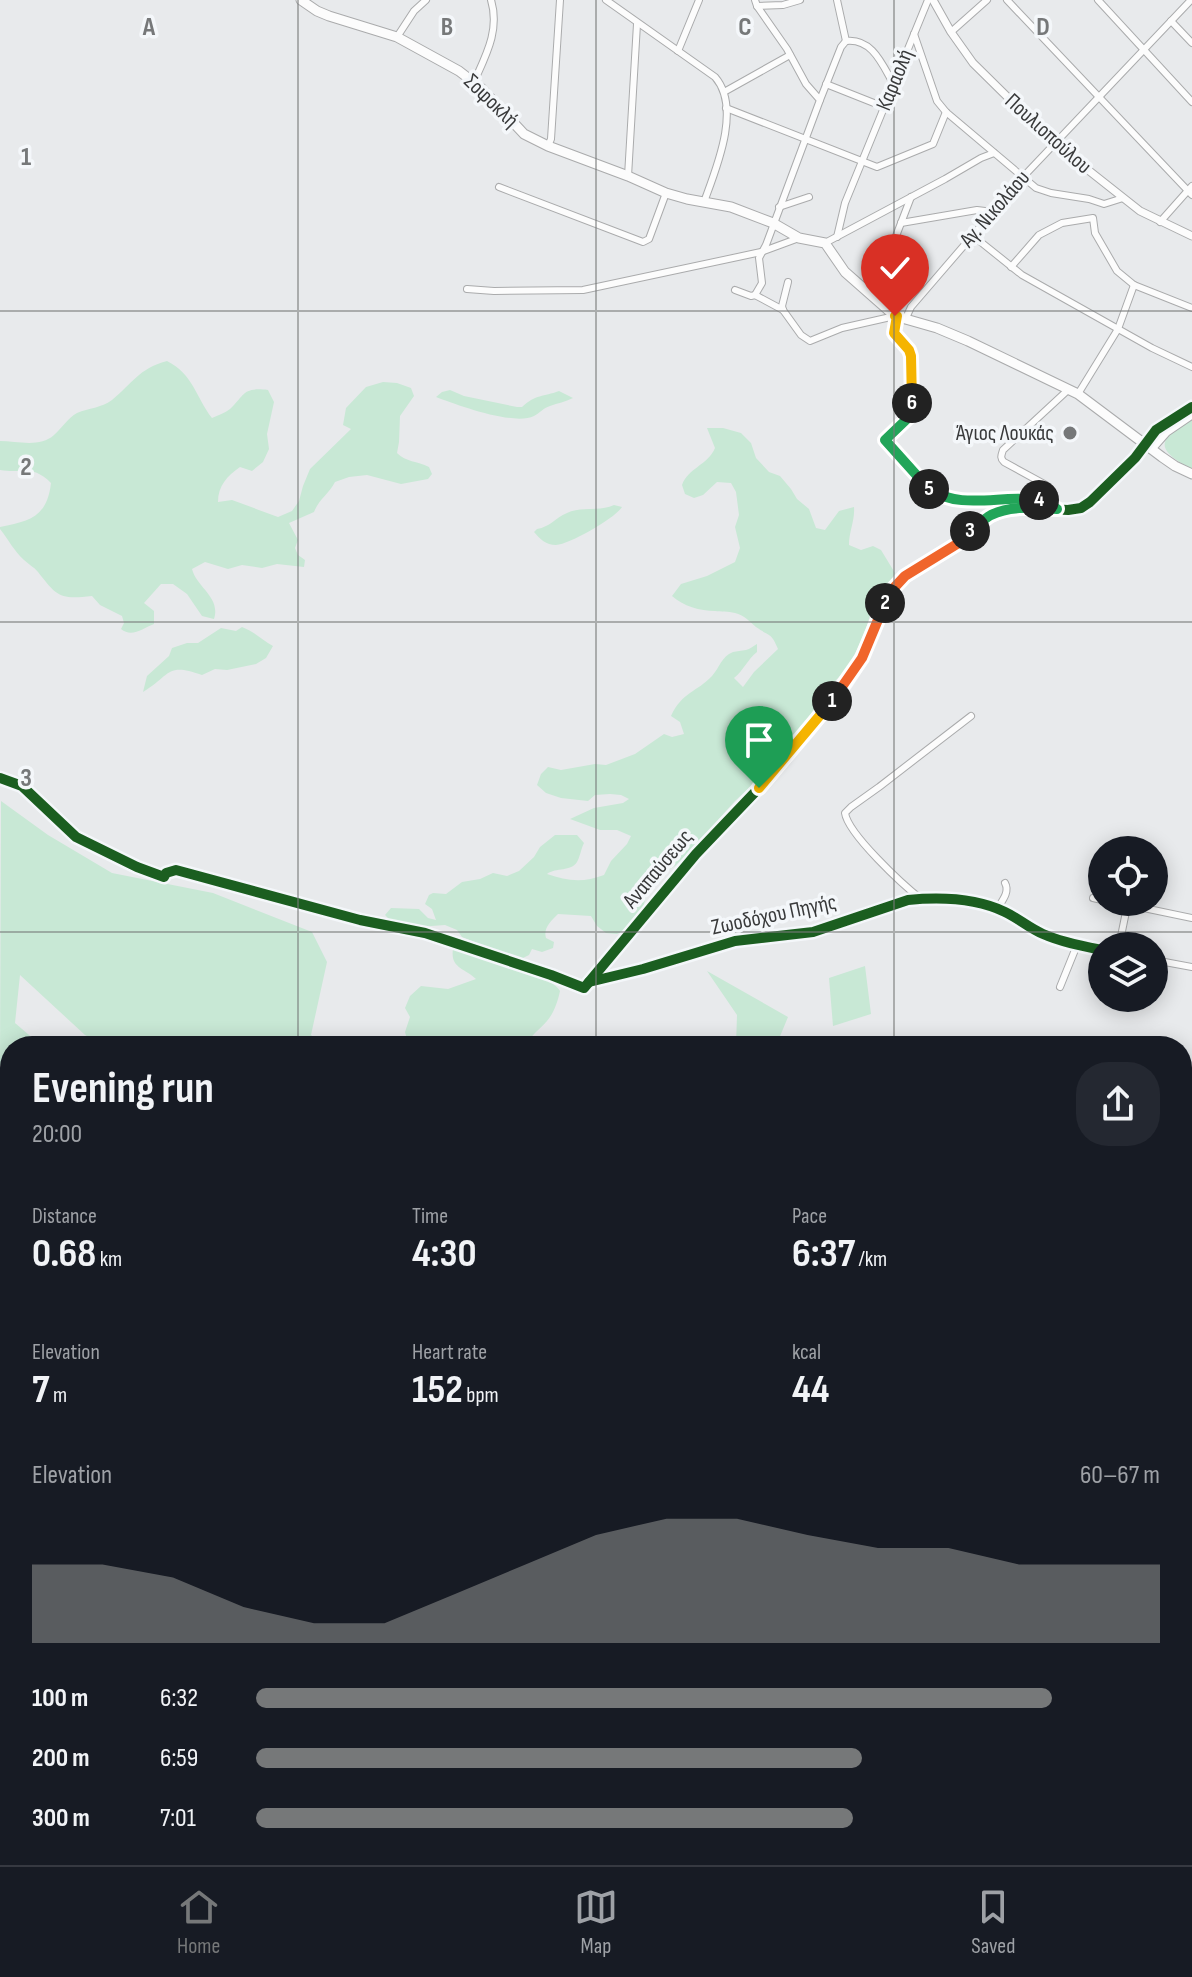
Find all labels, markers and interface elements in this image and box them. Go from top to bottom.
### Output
text: A [142,12,156,43]
text: B [441,12,453,43]
text: C [738,12,752,43]
text: D [1036,12,1050,43]
street label: Καραολή [871,45,919,115]
street label: Σοφοκλή [458,68,524,134]
street label: Πουλιοπούλου [999,88,1097,180]
text: 1 [21,142,31,173]
street label: Αγ. Νικολάου [953,165,1036,254]
pin [861,234,929,316]
icon: check [873,246,917,290]
pin: 6 [892,383,932,423]
text: 6 [907,389,917,416]
place label: Άγιος Λουκάς [956,420,1054,447]
marker: Άγιος Λουκάς [1061,424,1079,442]
text: 2 [20,452,32,483]
pin: 5 [909,469,949,509]
text: 5 [924,475,934,502]
pin: 4 [1019,480,1059,520]
text: 4 [1034,486,1044,513]
pin: 3 [950,511,990,551]
text: 3 [965,517,975,544]
pin: 2 [865,583,905,623]
text: 2 [880,589,890,616]
pin: 1 [812,681,852,721]
text: 1 [828,687,836,714]
pin [725,706,793,788]
icon: arrive [737,718,781,762]
text: 3 [20,763,32,794]
street label: Αναπαύσεως [617,824,699,915]
map controls [1088,836,1168,1012]
button: locate [1088,836,1168,916]
street label: Ζωοδόχου Πηγής [709,889,839,941]
button: layers [1088,932,1168,1012]
text: Evening run [32,1062,214,1115]
button: share [1076,1062,1160,1146]
text: 20:00 [32,1119,82,1150]
text: Distance [32,1203,97,1230]
text: Time [412,1203,448,1230]
text: Pace [792,1203,827,1230]
text: 0.68 [32,1230,96,1278]
text: 4:30 [412,1230,476,1278]
text: 6:37 [792,1230,855,1278]
text: km [96,1246,122,1273]
text: /km [855,1246,887,1273]
text: Elevation [32,1339,100,1366]
text: Heart rate [412,1339,487,1366]
text: kcal [792,1339,821,1366]
text: 7 [32,1366,49,1414]
text: 152 [412,1366,463,1414]
text: 44 [792,1366,829,1414]
text: m [49,1382,67,1409]
text: bpm [463,1382,499,1409]
text: Elevation [32,1460,112,1491]
text: 60–67 m [1080,1460,1160,1491]
text: 100 m [32,1683,88,1714]
text: 6:32 [160,1683,198,1714]
text: 200 m [32,1743,89,1774]
text: 6:59 [160,1743,198,1774]
text: 300 m [32,1803,90,1834]
text: 7:01 [160,1803,196,1834]
tab: Home [177,1885,221,1960]
tab: Map [574,1885,618,1960]
tab: Saved [971,1885,1015,1960]

